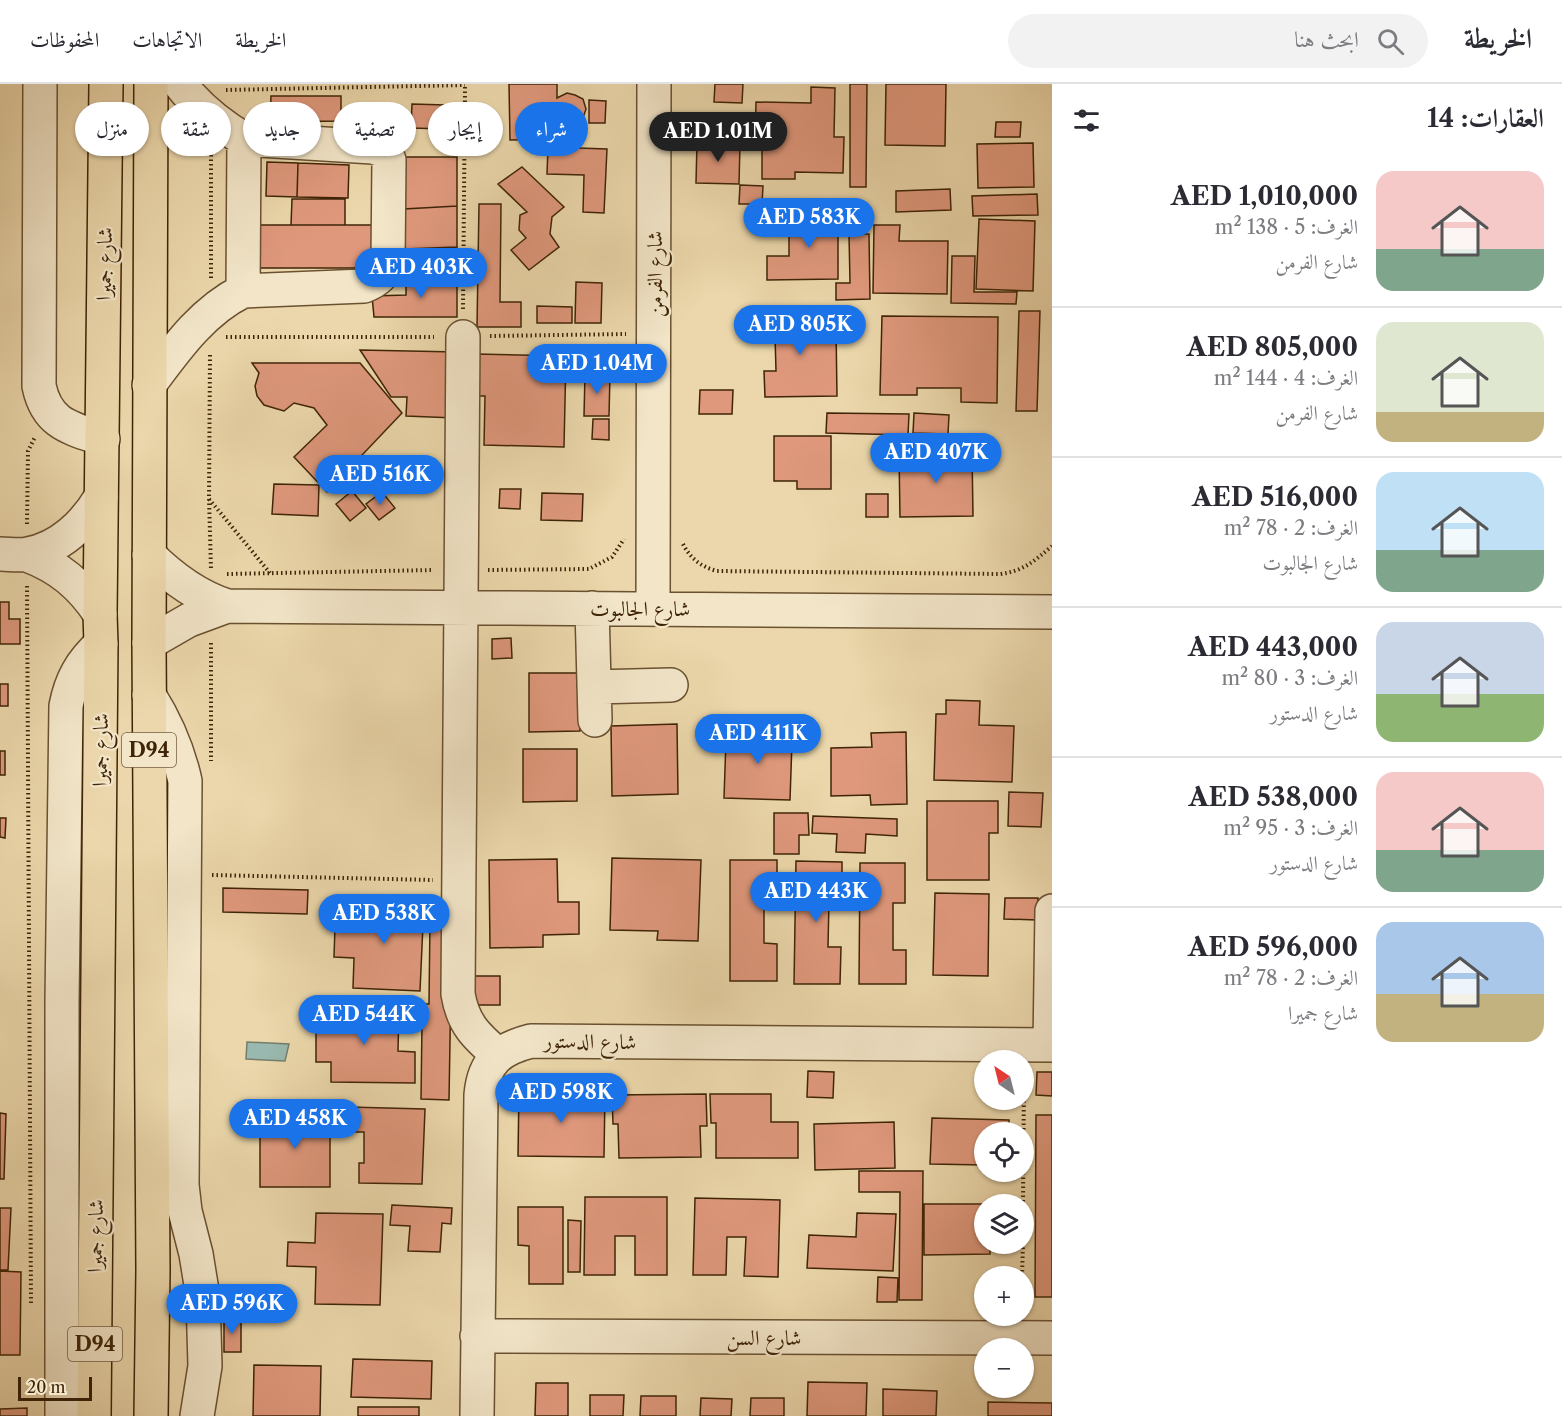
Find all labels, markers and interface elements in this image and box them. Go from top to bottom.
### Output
search box [1008,14,1428,68]
text: الخريطة [1464,21,1532,55]
icon: search [1374,25,1407,58]
text: ابحث هنا [1294,26,1359,53]
text: المحفوظات [30,27,99,52]
text: الاتجاهات [132,27,202,52]
text: الخريطة [235,27,286,52]
chip: منزل [75,102,149,156]
chip: شقة [161,102,231,156]
chip: جديد [243,102,321,156]
chip: تصفية [333,102,416,156]
chip: إيجار [428,102,503,156]
chip: شراء [515,102,588,156]
text: العقارات: 14 [1427,102,1544,134]
icon: filters [1070,104,1103,137]
pin: AED 1.01M [649,112,787,163]
text: AED 1.01M [663,119,773,143]
text: AED 1,010,000 [1171,180,1358,212]
icon: home [1424,195,1496,267]
pin: AED 583K [747,198,871,249]
text: AED 583K [758,205,860,229]
text: الغرف: 5 · 138 m² [1215,215,1358,239]
street label: شارع جميرا [91,227,123,301]
street label: شارع الفرمن [642,231,673,317]
pin: AED 403K [359,248,483,299]
text: شارع الفرمن [1276,250,1358,274]
text: AED 403K [369,255,473,279]
pin: AED 805K [738,305,862,356]
text: AED 805K [748,312,852,336]
text: AED 805,000 [1187,331,1358,363]
pin: AED 1.04M [528,344,666,395]
icon: home [1424,346,1496,418]
text: AED 1.04M [541,351,653,375]
text: الغرف: 4 · 144 m² [1214,366,1358,390]
text: شارع الفرمن [1276,401,1358,425]
pin: AED 407K [874,433,998,484]
text: AED 407K [884,440,988,464]
pin: AED 516K [318,455,442,506]
text: AED 516K [330,462,430,486]
text: AED 516,000 [1192,481,1358,513]
icon: home [1424,496,1496,568]
text: الغرف: 2 · 78 m² [1224,516,1358,540]
text: شارع الجالبوت [1263,551,1358,575]
street label: شارع الجالبوت [590,596,690,627]
text: AED 443,000 [1188,631,1358,663]
icon: home [1424,646,1496,718]
text: الغرف: 3 · 80 m² [1221,666,1358,690]
text: شارع الدستور [1270,701,1358,725]
street label: شارع جميرا [87,713,119,787]
pin: AED 411K [696,714,820,765]
text: AED 411K [709,721,807,745]
road number: D94 [122,733,176,767]
text: AED 538,000 [1188,781,1358,813]
icon: home [1424,796,1496,868]
text: الغرف: 3 · 95 m² [1223,816,1358,840]
text: شارع الدستور [1270,851,1358,875]
pin: AED 443K [754,872,878,923]
text: AED 443K [764,879,868,903]
pin: AED 538K [322,894,446,945]
text: AED 538K [333,901,435,925]
text: AED 596,000 [1188,931,1358,963]
icon: home [1424,946,1496,1018]
text: الغرف: 2 · 78 m² [1224,966,1358,990]
pin: AED 544K [302,995,426,1046]
text: شارع جميرا [1288,1001,1358,1025]
text: AED 544K [312,1002,416,1026]
street label: شارع الدستور [541,1028,636,1060]
north arrow [974,1050,1034,1110]
map controls [974,1050,1034,1398]
pin: AED 598K [499,1073,623,1124]
text: AED 598K [509,1080,613,1104]
pin: AED 458K [233,1099,357,1150]
text: AED 458K [243,1106,347,1130]
button: locate [974,1122,1034,1182]
button: layers [974,1194,1034,1254]
street label: شارع جميرا [82,1199,114,1273]
button: + [974,1266,1034,1326]
pin: AED 596K [170,1284,294,1335]
text: AED 596K [180,1291,284,1315]
street label: شارع السن [726,1325,802,1356]
road number: D94 [68,1327,122,1361]
button: − [974,1338,1034,1398]
scale bar [18,1374,92,1402]
text: 20 m [27,1377,66,1397]

